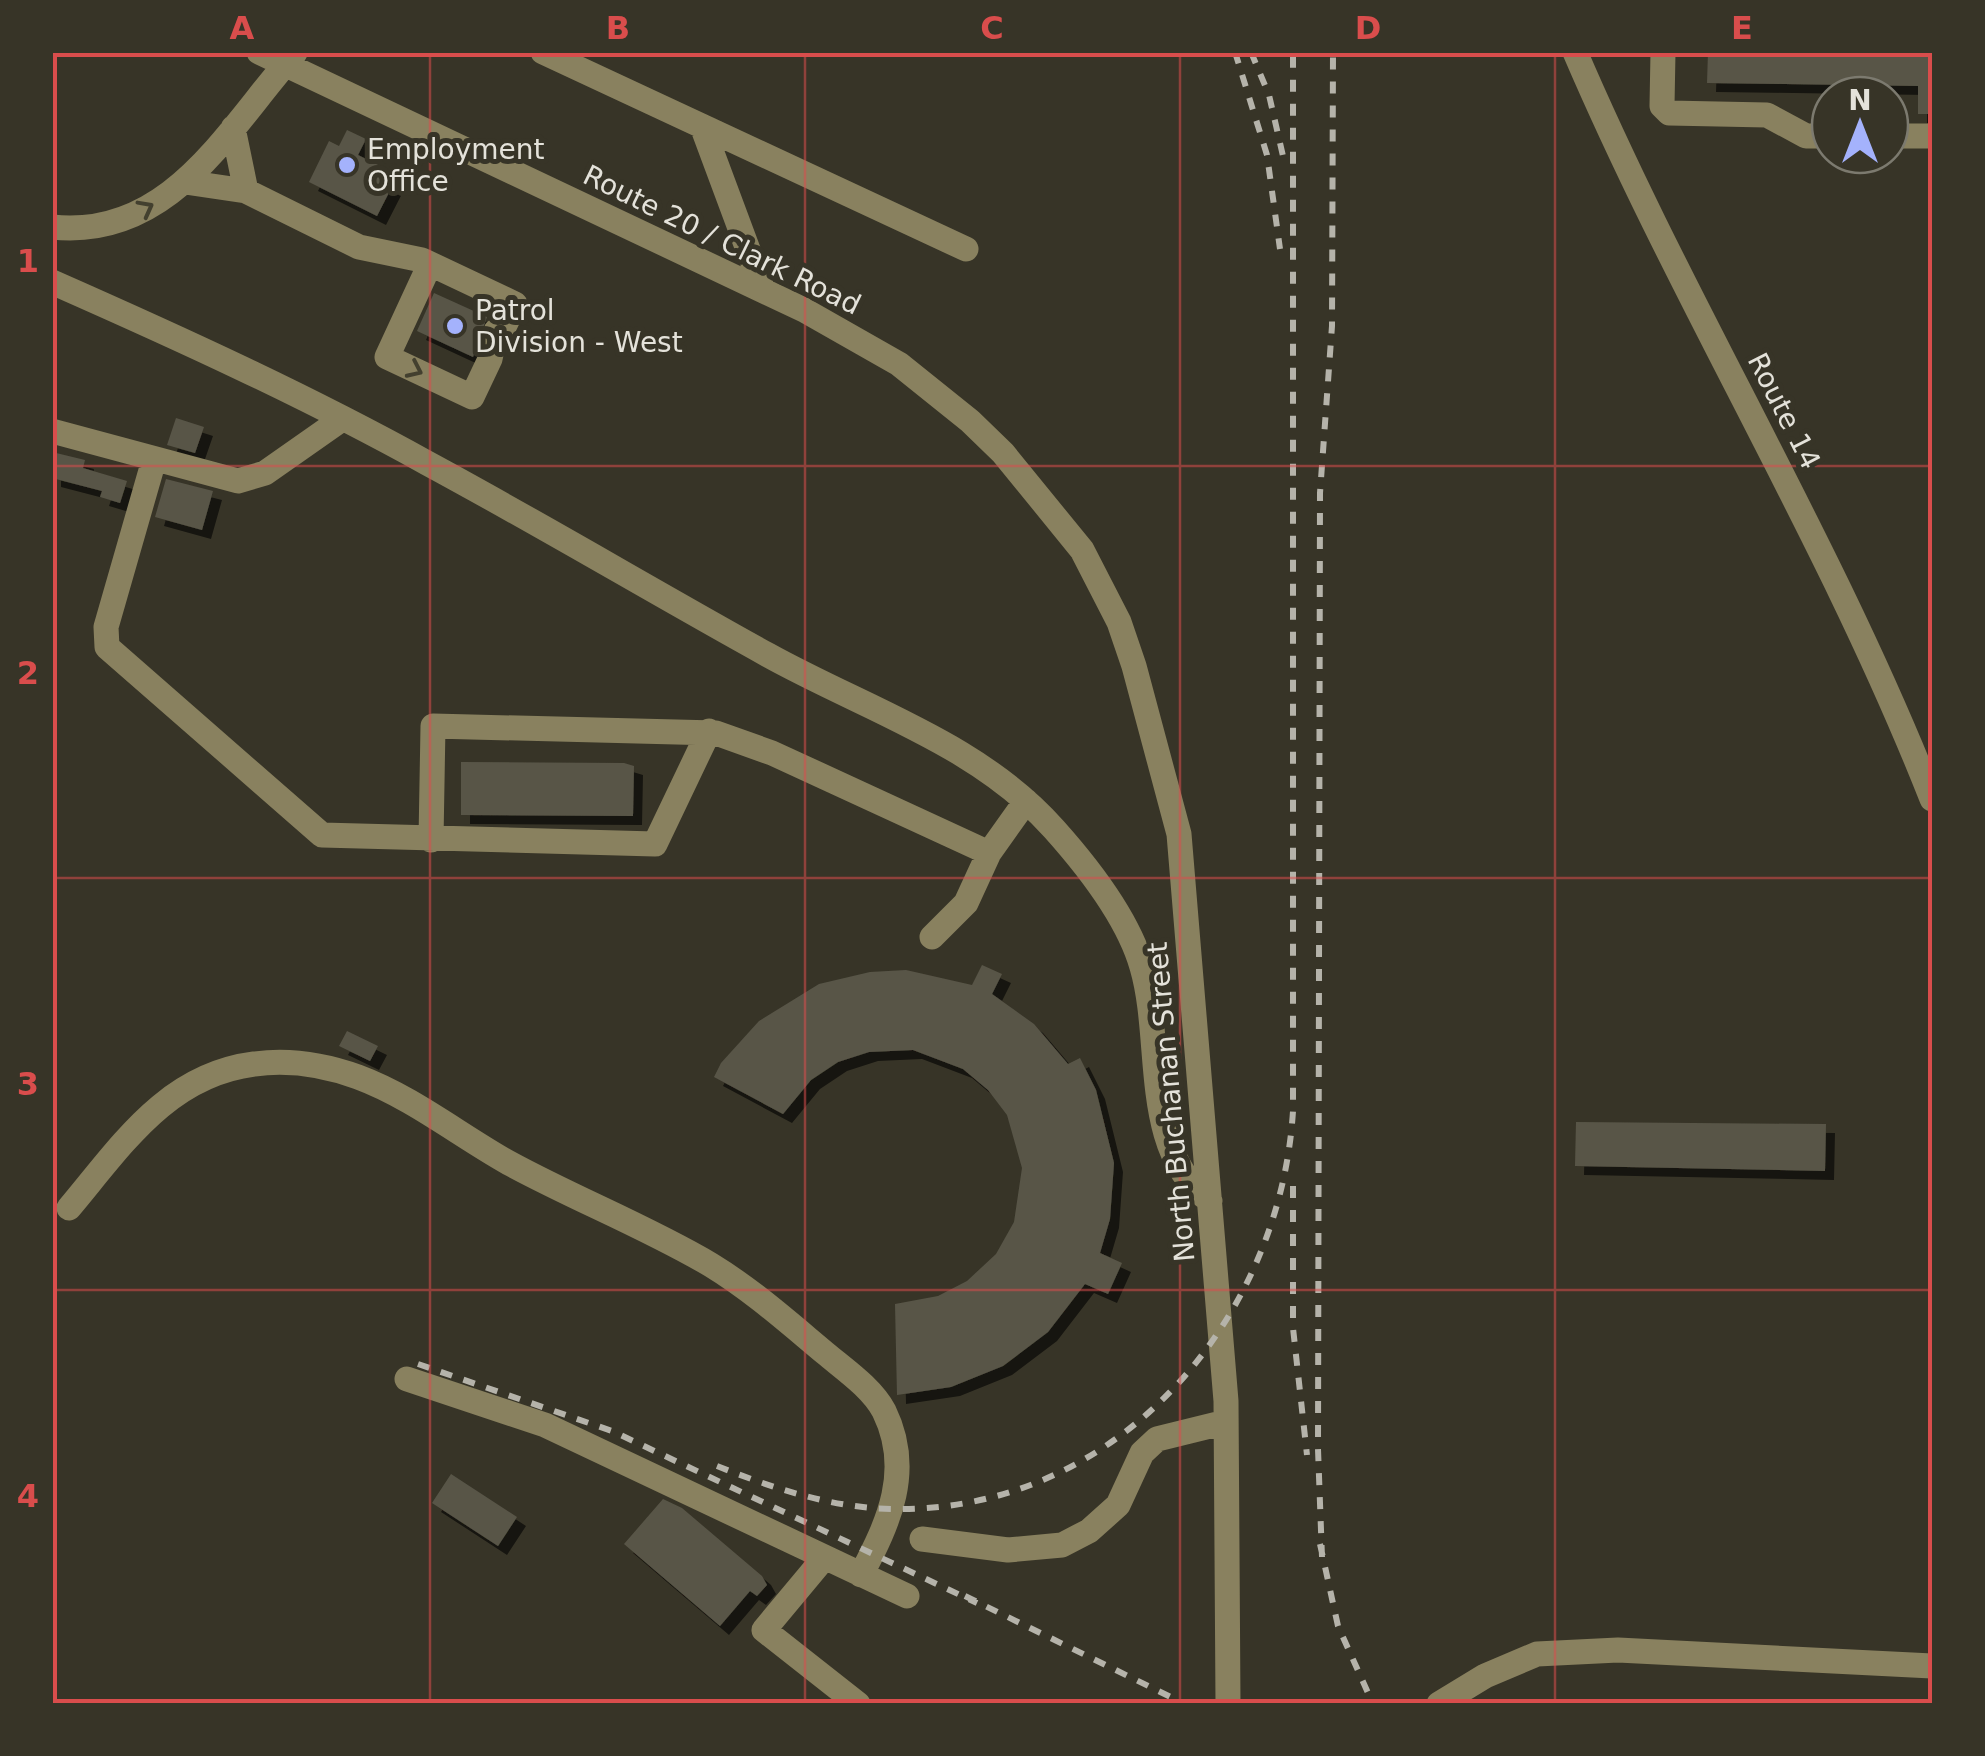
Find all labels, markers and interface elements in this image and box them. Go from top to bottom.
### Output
text: A [230,9,255,47]
text: B [606,9,630,47]
text: C [980,9,1004,47]
text: D [1355,9,1381,47]
text: E [1731,9,1753,47]
north arrow [1810,75,1910,175]
text: N [1848,84,1872,117]
place label: Employment Office [367,133,544,198]
marker: Employment Office [336,154,358,176]
street label: Route 20 / Clark Road [578,158,866,322]
one-way arrow [136,201,154,221]
text: 1 [17,242,39,280]
place label: Patrol Division - West [475,294,683,359]
marker: Patrol Division - West [444,315,466,337]
street label: Route 14 [1741,347,1827,475]
one-way arrow [404,357,422,377]
text: 2 [17,654,39,692]
street label: North Buchanan Street [1141,941,1201,1263]
text: 3 [17,1065,39,1103]
text: 4 [17,1477,39,1515]

